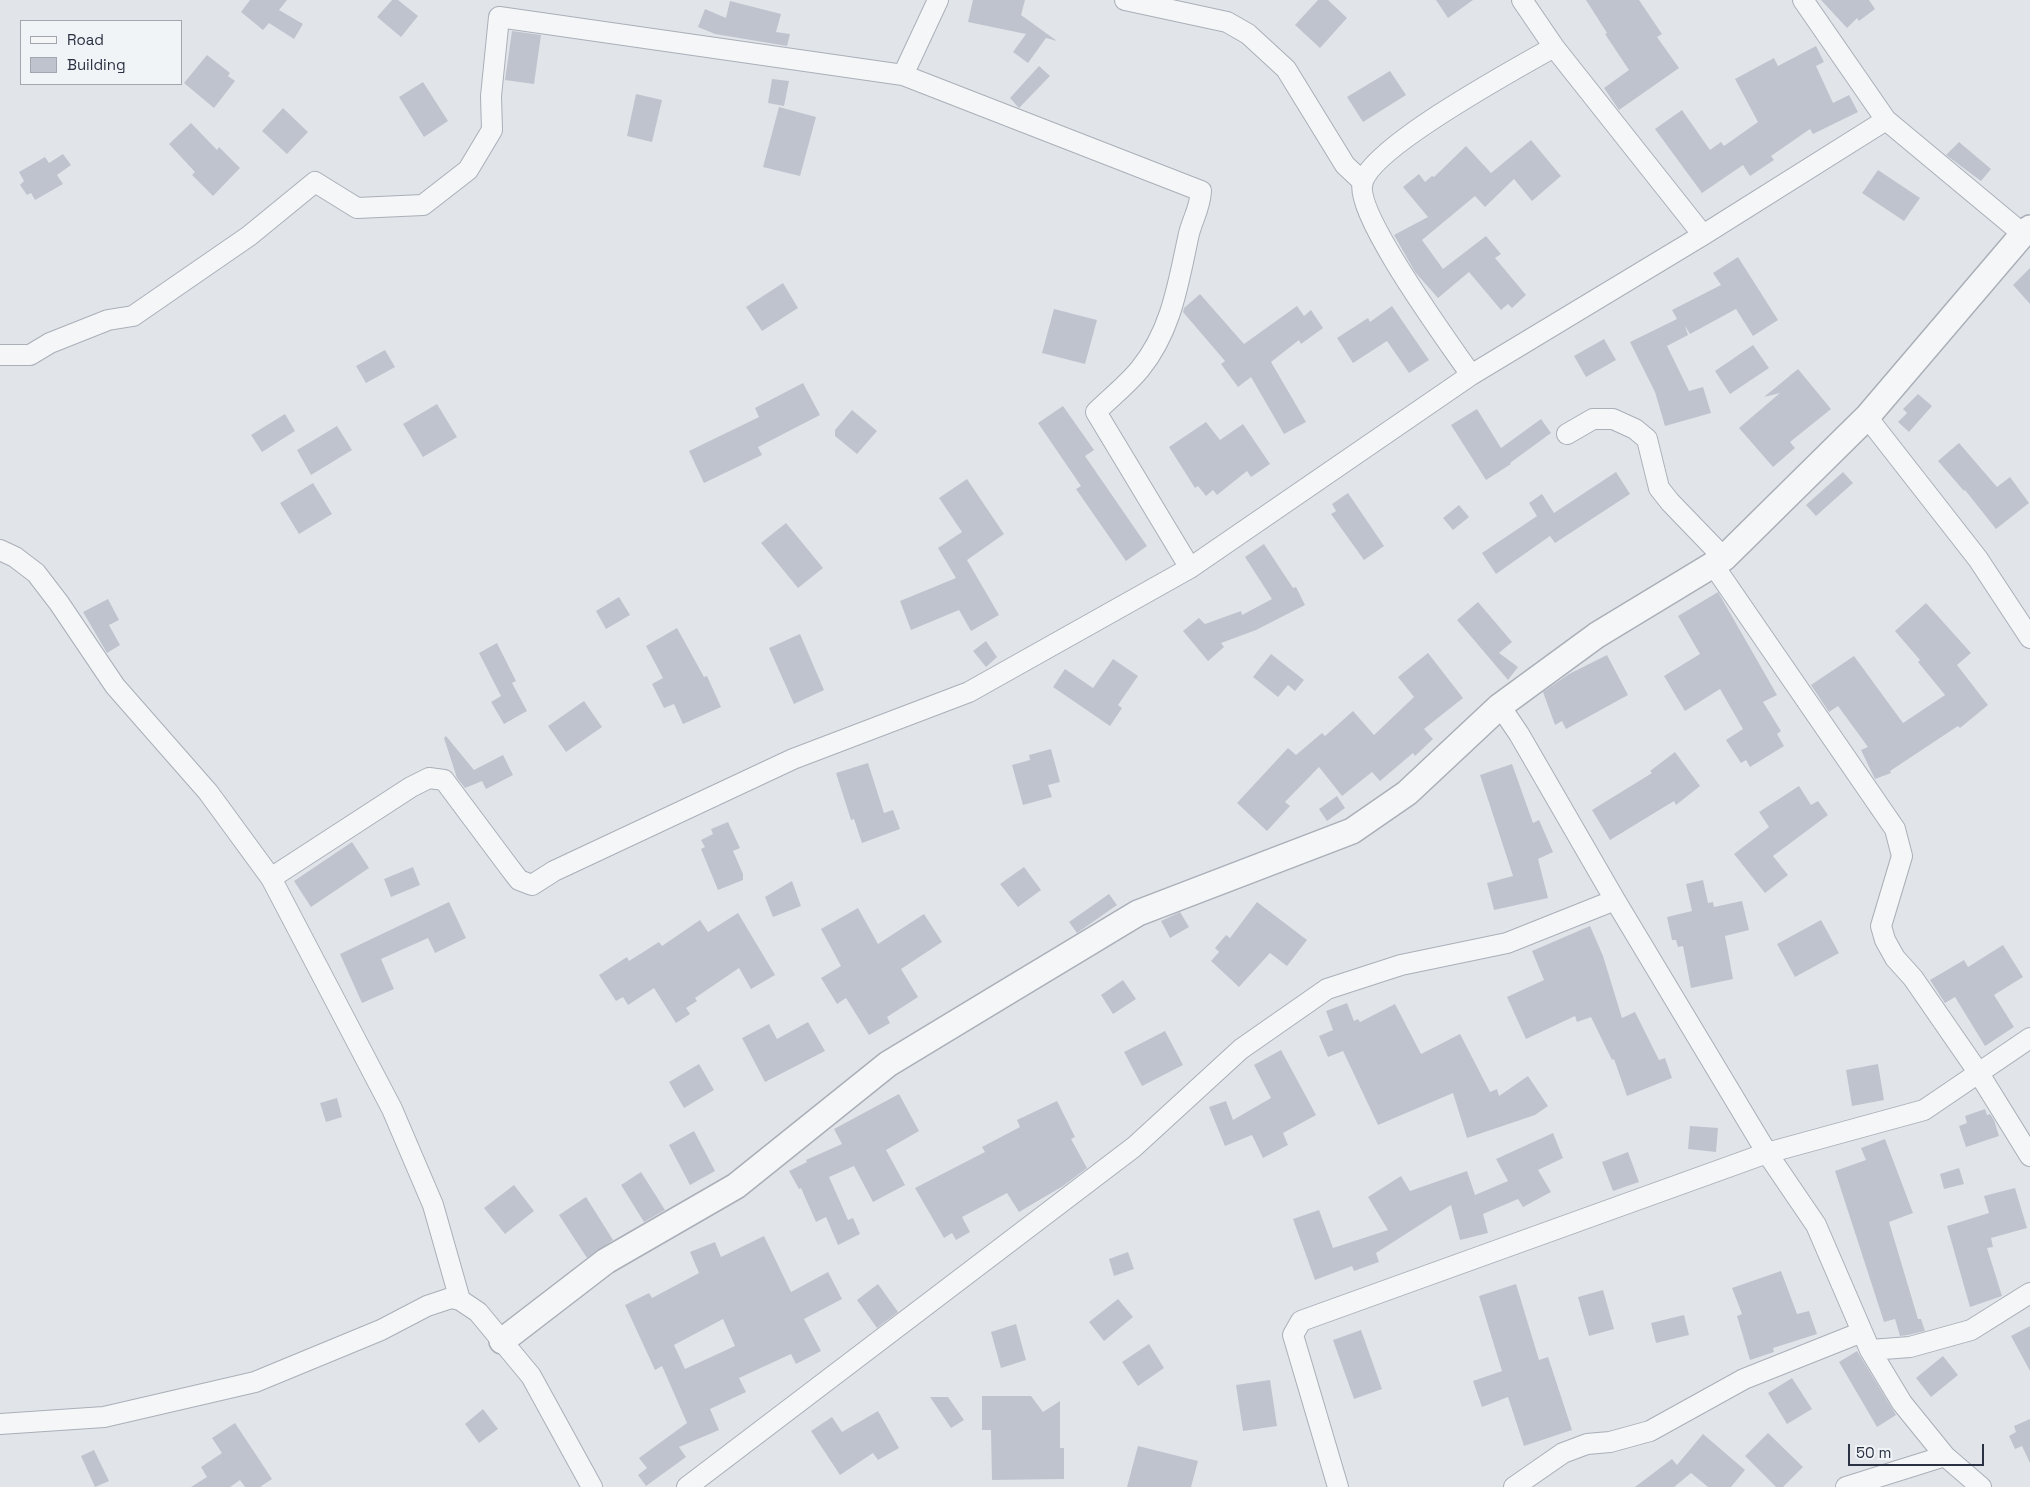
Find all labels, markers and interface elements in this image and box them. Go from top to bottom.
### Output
legend [20,20,182,85]
text: Road [67,30,104,49]
text: Building [67,55,126,74]
scale bar [1850,1434,1986,1466]
text: 50 m [1856,1443,1891,1462]

